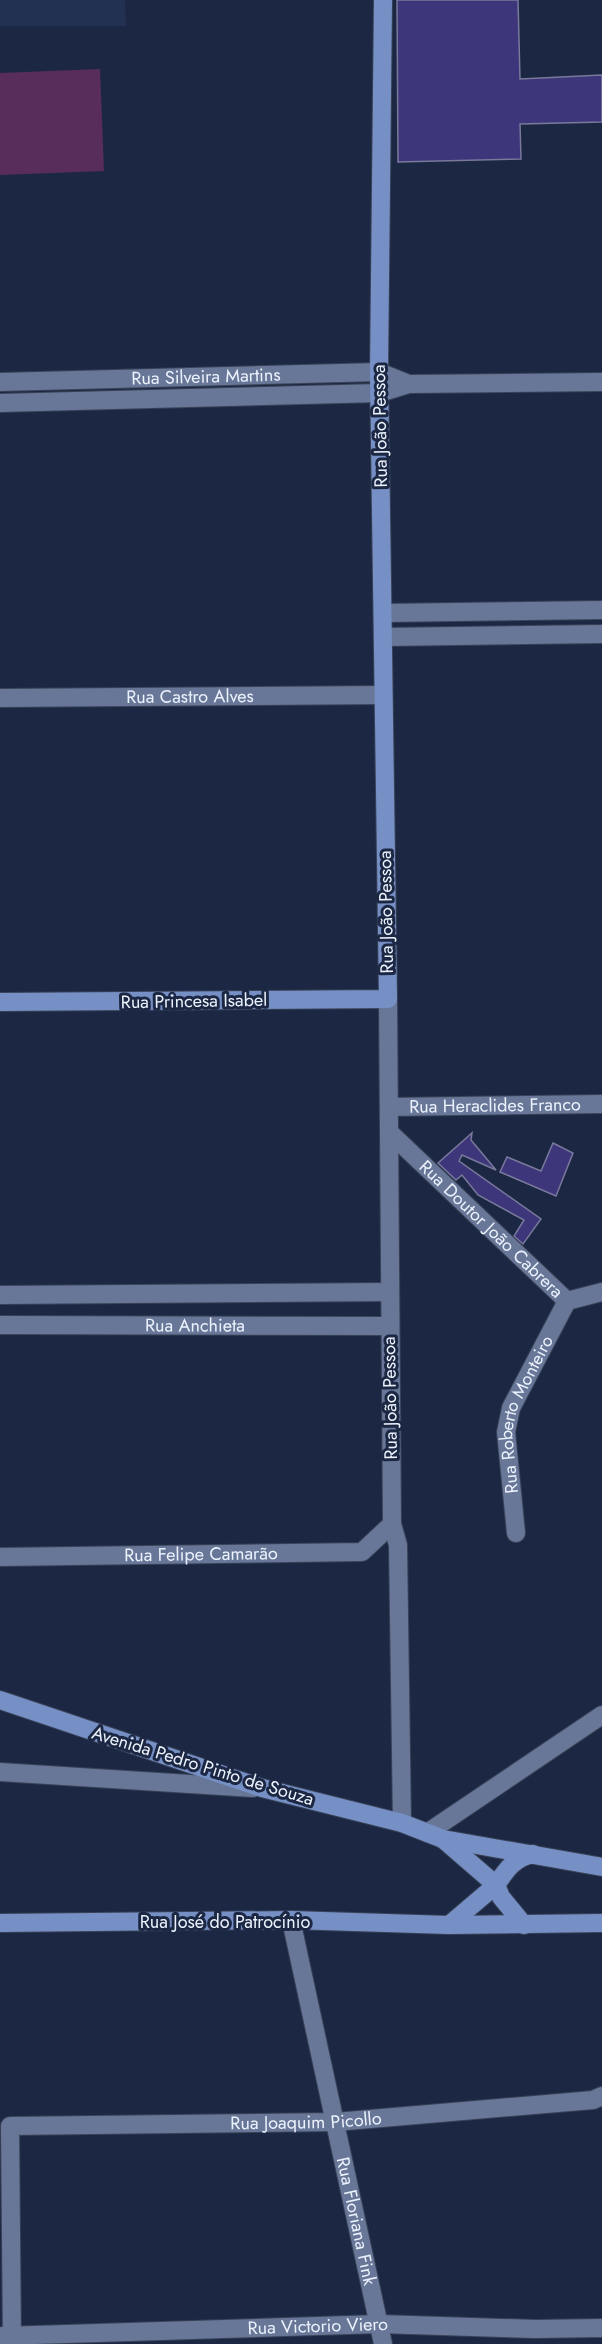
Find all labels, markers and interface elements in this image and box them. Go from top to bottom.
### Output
street label: Rua Silveira Martins [131,362,281,392]
street label: Rua João Pessoa [366,364,394,488]
street label: Rua Castro Alves [126,683,254,710]
street label: Rua João Pessoa [372,850,400,974]
street label: Rua Princesa Isabel [120,987,268,1015]
street label: Rua Heraclides Franco [409,1091,581,1120]
street label: Rua Doutor João Cabrera [413,1154,569,1304]
street label: Rua Anchieta [145,1312,245,1339]
street label: Rua Roberto Monteiro [493,1331,560,1495]
street label: Rua João Pessoa [376,1336,404,1460]
street label: Rua Felipe Camarão [124,1540,278,1568]
street label: Avenida Pedro Pinto de Souza [89,1720,317,1812]
street label: Rua José do Patrocínio [140,1909,310,1935]
street label: Rua Joaquim Picollo [230,2105,383,2136]
street label: Rua Floriana Fink [330,2154,383,2288]
street label: Rua Victorio Viero [247,2311,389,2341]

